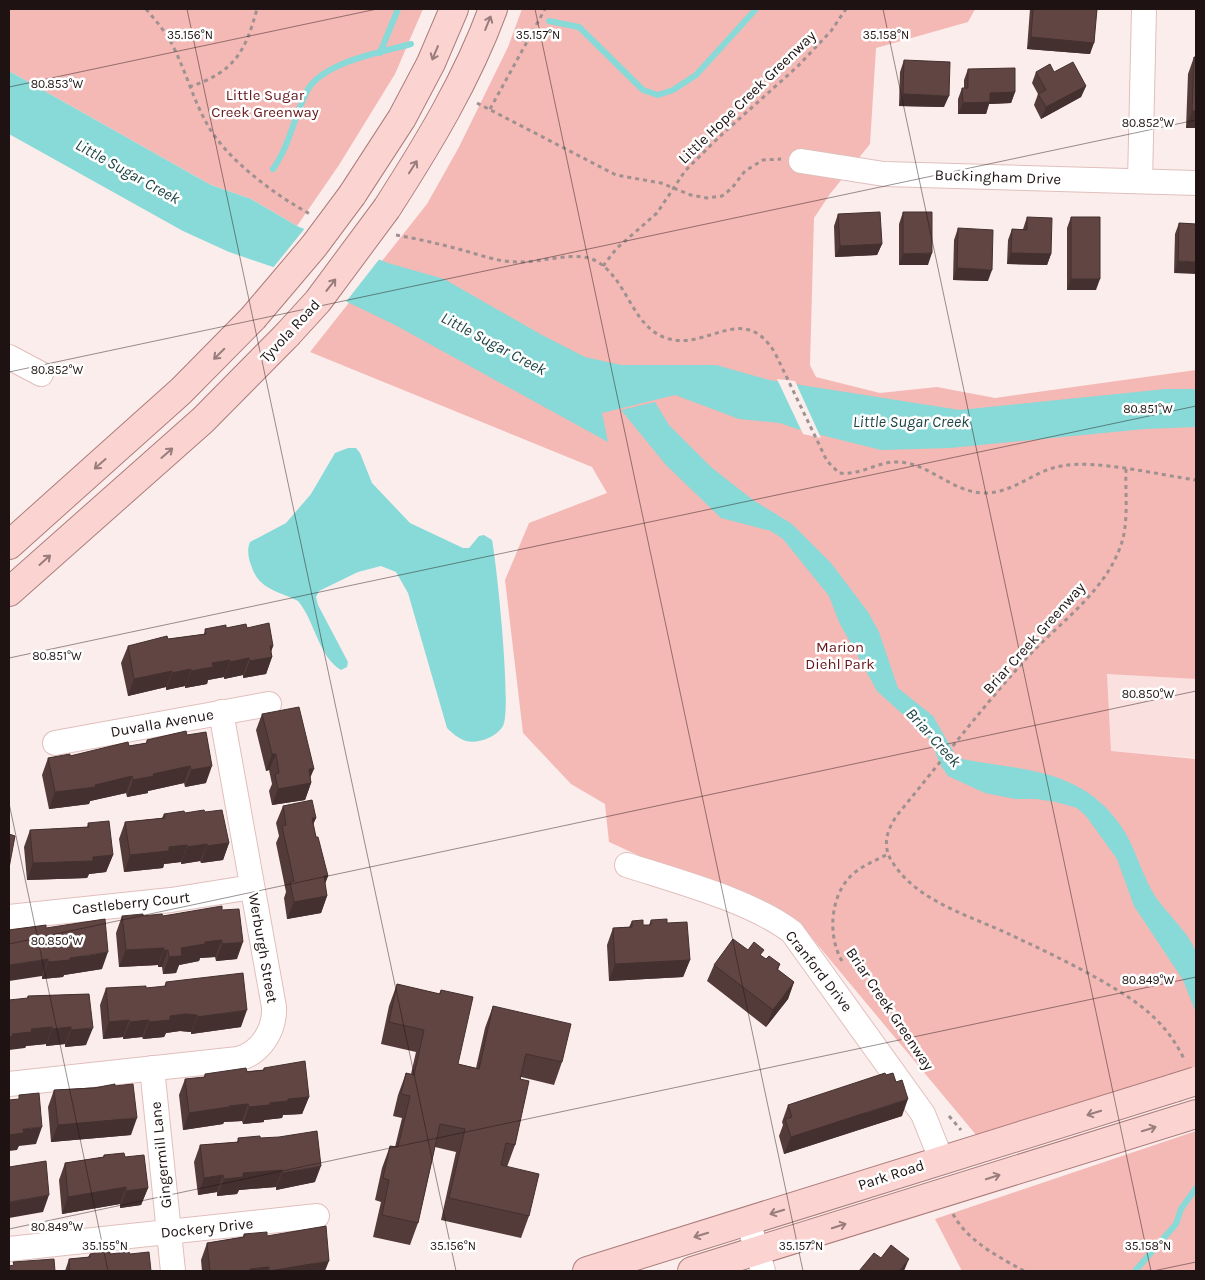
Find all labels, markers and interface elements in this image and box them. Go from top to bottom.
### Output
one-way arrow [484,16,493,31]
street label: Little Hope Creek Greenway [675,27,820,167]
text: 35.156°N [167,28,213,42]
text: 35.157°N [516,28,560,42]
text: 35.158°N [863,28,909,42]
one-way arrow [429,46,438,61]
text: 80.853°W [31,77,84,91]
park label: Little Sugar Creek Greenway [211,86,319,121]
text: 80.852°W [1122,116,1175,130]
water label: Little Sugar Creek [72,135,184,208]
one-way arrow [408,160,419,174]
street label: Buckingham Drive [934,166,1062,188]
one-way arrow [325,279,336,292]
street label: Tyvola Road [256,296,324,366]
water label: Little Sugar Creek [438,308,550,380]
one-way arrow [213,348,225,360]
text: 80.852°W [31,363,84,377]
text: 80.851°W [1123,402,1173,416]
water label: Little Sugar Creek [853,412,970,431]
one-way arrow [161,447,174,458]
one-way arrow [94,458,107,469]
one-way arrow [39,554,52,566]
street label: Briar Creek Greenway [979,578,1089,698]
park label: Marion Diehl Park [805,638,875,673]
text: 80.851°W [32,649,82,663]
text: 80.850°W [1122,687,1175,701]
water label: Briar Creek [902,704,966,771]
street label: Duvalla Avenue [109,705,215,741]
street label: Castleberry Court [71,888,191,918]
street label: Werburgh Street [244,892,282,1005]
street label: Cranford Drive [782,927,856,1015]
text: 80.850°W [31,934,84,948]
street label: Briar Creek Greenway [842,944,938,1074]
text: 80.849°W [1122,973,1175,987]
street label: Gingermill Lane [146,1101,176,1209]
one-way arrow [1086,1108,1102,1118]
one-way arrow [1140,1123,1156,1133]
street label: Park Road [856,1156,926,1194]
one-way arrow [985,1171,1001,1181]
one-way arrow [769,1207,785,1217]
street label: Dockery Drive [160,1214,254,1242]
text: 80.849°W [31,1220,84,1234]
one-way arrow [830,1220,846,1230]
one-way arrow [693,1231,709,1241]
text: 35.155°N [82,1239,128,1253]
text: 35.156°N [430,1239,476,1253]
text: 35.157°N [779,1239,823,1253]
text: 35.158°N [1125,1239,1171,1253]

